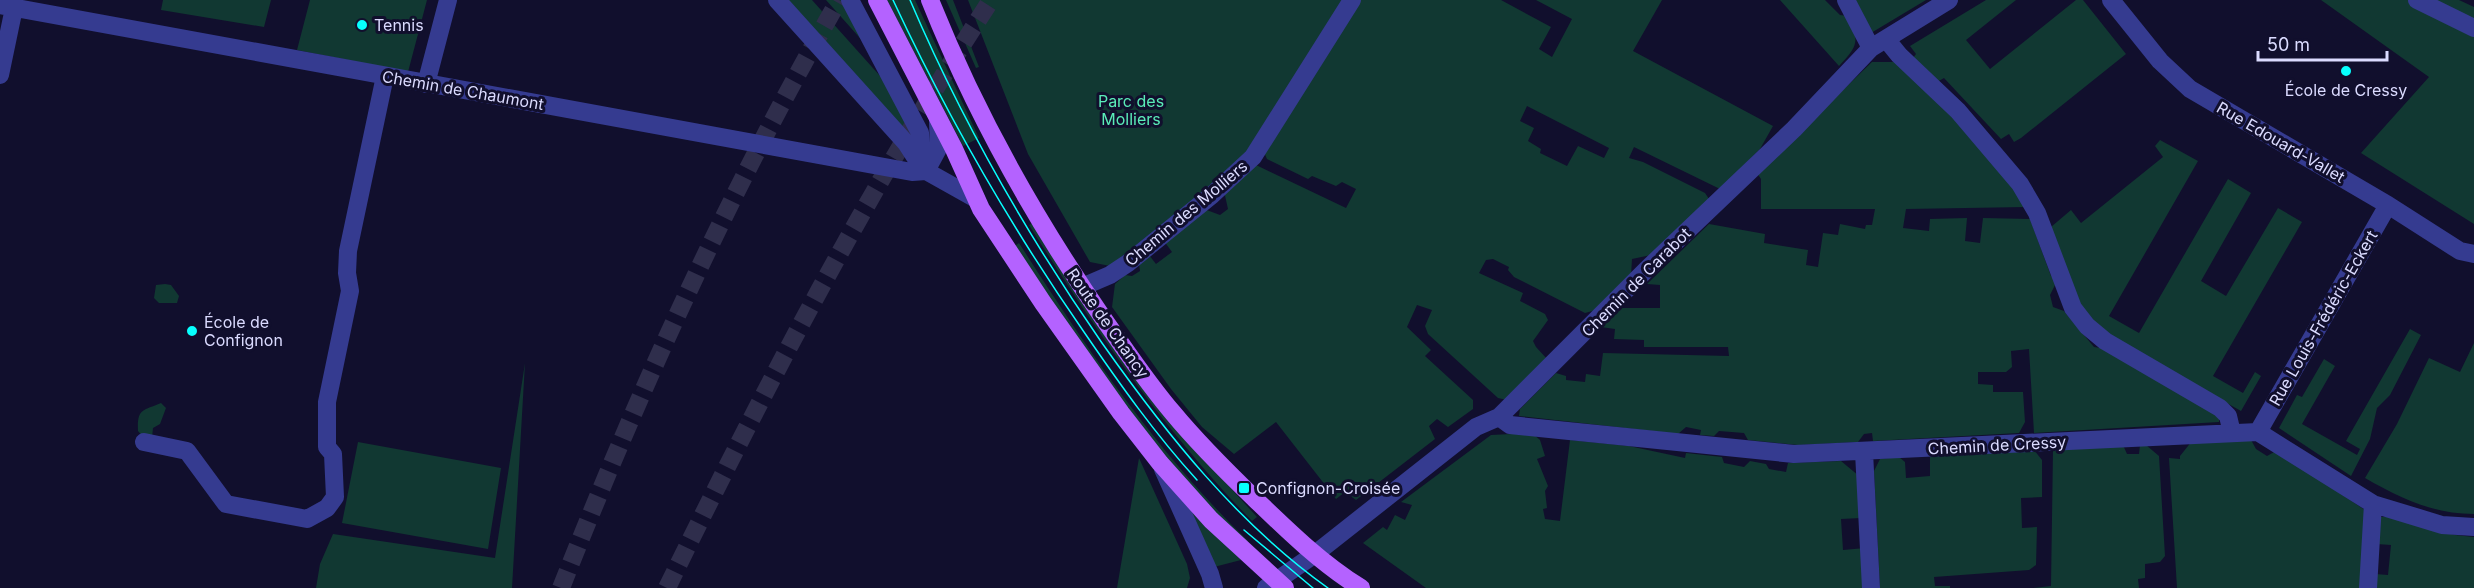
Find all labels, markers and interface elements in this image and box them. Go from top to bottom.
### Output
place label: Tennis [374,15,424,35]
marker: Tennis [355,18,369,32]
scale bar [2258,24,2387,62]
text: 50 m [2267,34,2310,55]
marker: École de Cressy [2339,64,2353,78]
street label: Chemin de Chaumont [381,66,545,114]
place label: École de Cressy [2285,80,2407,100]
park label: Parc des Molliers [1098,91,1164,129]
street label: Rue Edouard-Vallet [2213,97,2349,187]
street label: Chemin des Molliers [1121,156,1251,270]
street label: Chemin de Carabot [1577,223,1695,341]
street label: Rue Louis-Frédéric-Eckert [2265,227,2381,409]
street label: Route de Chancy [1063,264,1153,382]
place label: École de Confignon [204,312,283,350]
marker: École de Confignon [185,324,199,338]
street label: Chemin de Cressy [1927,431,2067,459]
place label: Confignon-Croisée [1256,478,1400,498]
marker: Confignon-Croisée [1237,481,1251,495]

